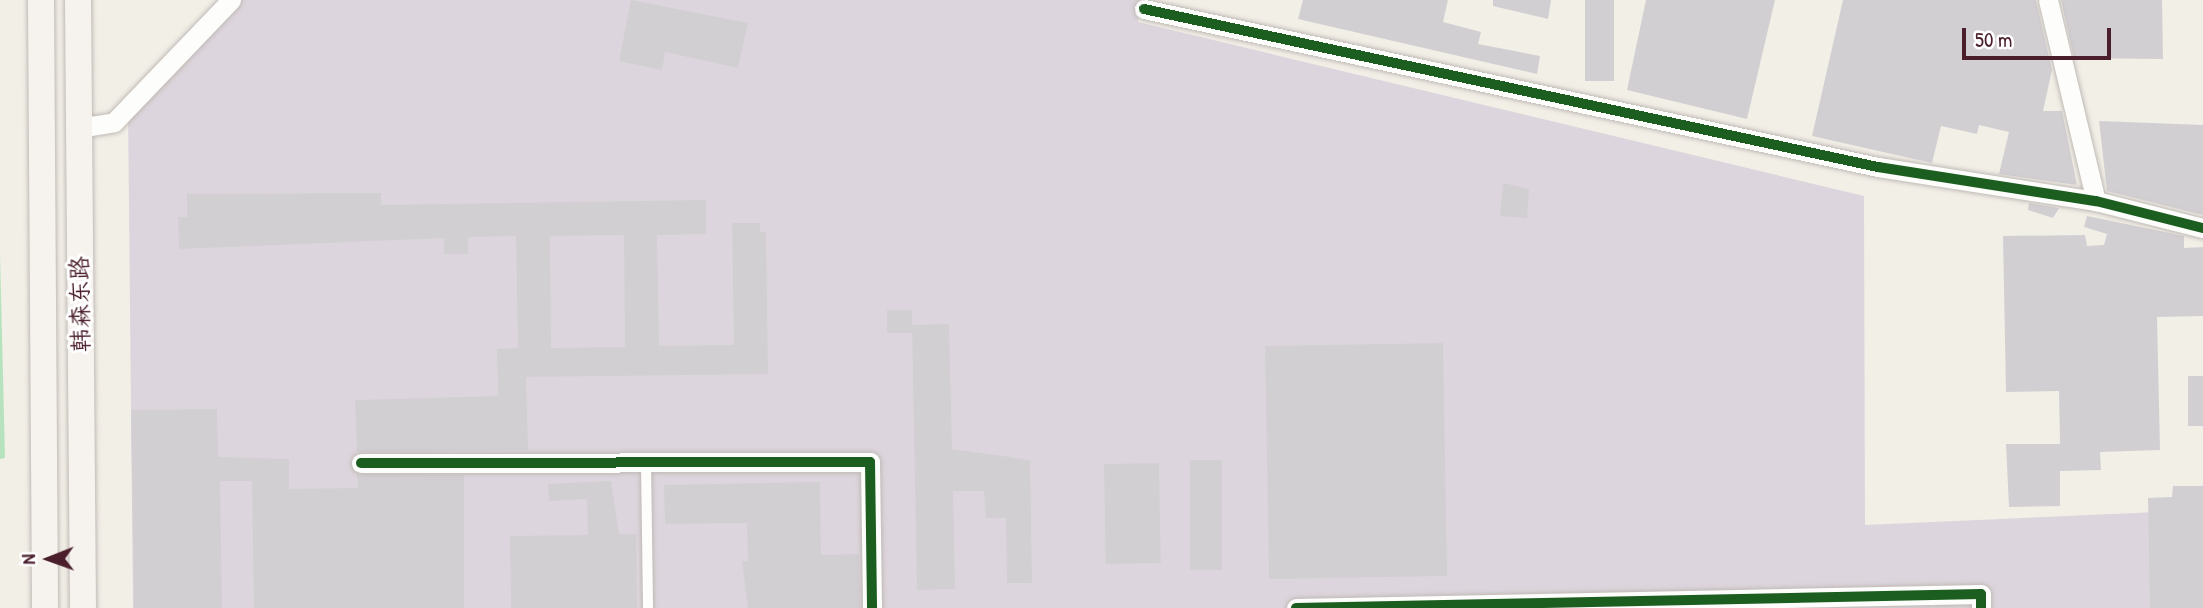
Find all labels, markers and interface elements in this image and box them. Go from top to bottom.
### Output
scale bar [1965,14,2114,58]
text: 50 m [1975,25,2012,54]
street label: 韩森东路 [65,256,95,352]
north arrow [14,524,84,594]
text: N [15,554,41,565]

